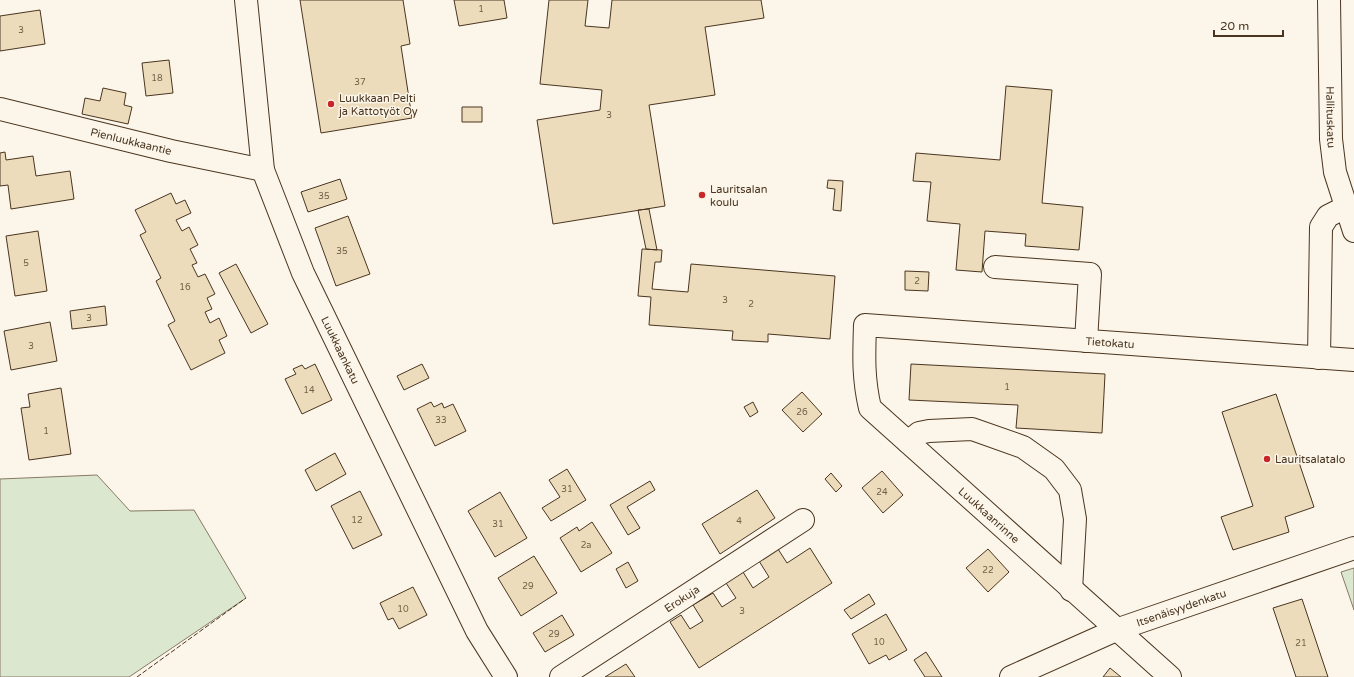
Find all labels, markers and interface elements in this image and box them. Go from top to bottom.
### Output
house number: 1 [478,4,484,15]
scale bar [1214,12,1283,38]
text: 20 m [1220,19,1249,33]
house number: 3 [18,25,24,36]
house number: 18 [151,73,163,84]
house number: 37 [354,77,366,88]
street label: Hallituskatu [1323,86,1338,149]
place label: Luukkaan Pelti ja Kattotyöt Oy [338,92,418,118]
marker: Luukkaan Pelti ja Kattotyöt Oy [326,99,336,109]
house number: 3 [606,110,612,121]
street label: Pienluukkaantie [89,125,173,158]
place label: Lauritsalan koulu [710,183,767,209]
marker: Lauritsalan koulu [697,190,707,200]
house number: 35 [318,191,330,202]
house number: 35 [336,246,348,257]
house number: 5 [23,258,29,269]
house number: 2 [914,276,920,287]
house number: 16 [179,282,191,293]
house number: 3 [722,295,728,306]
house number: 2 [748,299,754,310]
house number: 3 [86,313,92,324]
street label: Luukkaankatu [318,314,362,386]
street label: Tietokatu [1085,335,1135,351]
house number: 3 [28,341,34,352]
house number: 1 [1004,382,1010,393]
house number: 14 [303,385,315,396]
house number: 26 [796,407,808,418]
house number: 33 [435,415,447,426]
house number: 1 [43,426,49,437]
place label: Lauritsalatalo [1275,453,1346,466]
marker: Lauritsalatalo [1262,454,1272,464]
house number: 31 [561,484,573,495]
street label: Luukkaanrinne [956,485,1022,546]
house number: 24 [876,487,888,498]
house number: 12 [351,515,363,526]
house number: 4 [736,516,742,527]
house number: 31 [492,519,504,530]
house number: 2a [581,540,591,551]
house number: 22 [982,565,994,576]
house number: 29 [522,581,534,592]
street label: Erokuja [662,583,702,615]
street label: Itsenäisyydenkatu [1135,587,1228,629]
house number: 10 [397,604,409,615]
house number: 3 [739,606,745,617]
house number: 29 [548,629,560,640]
house number: 10 [873,637,885,648]
house number: 21 [1295,638,1307,649]

